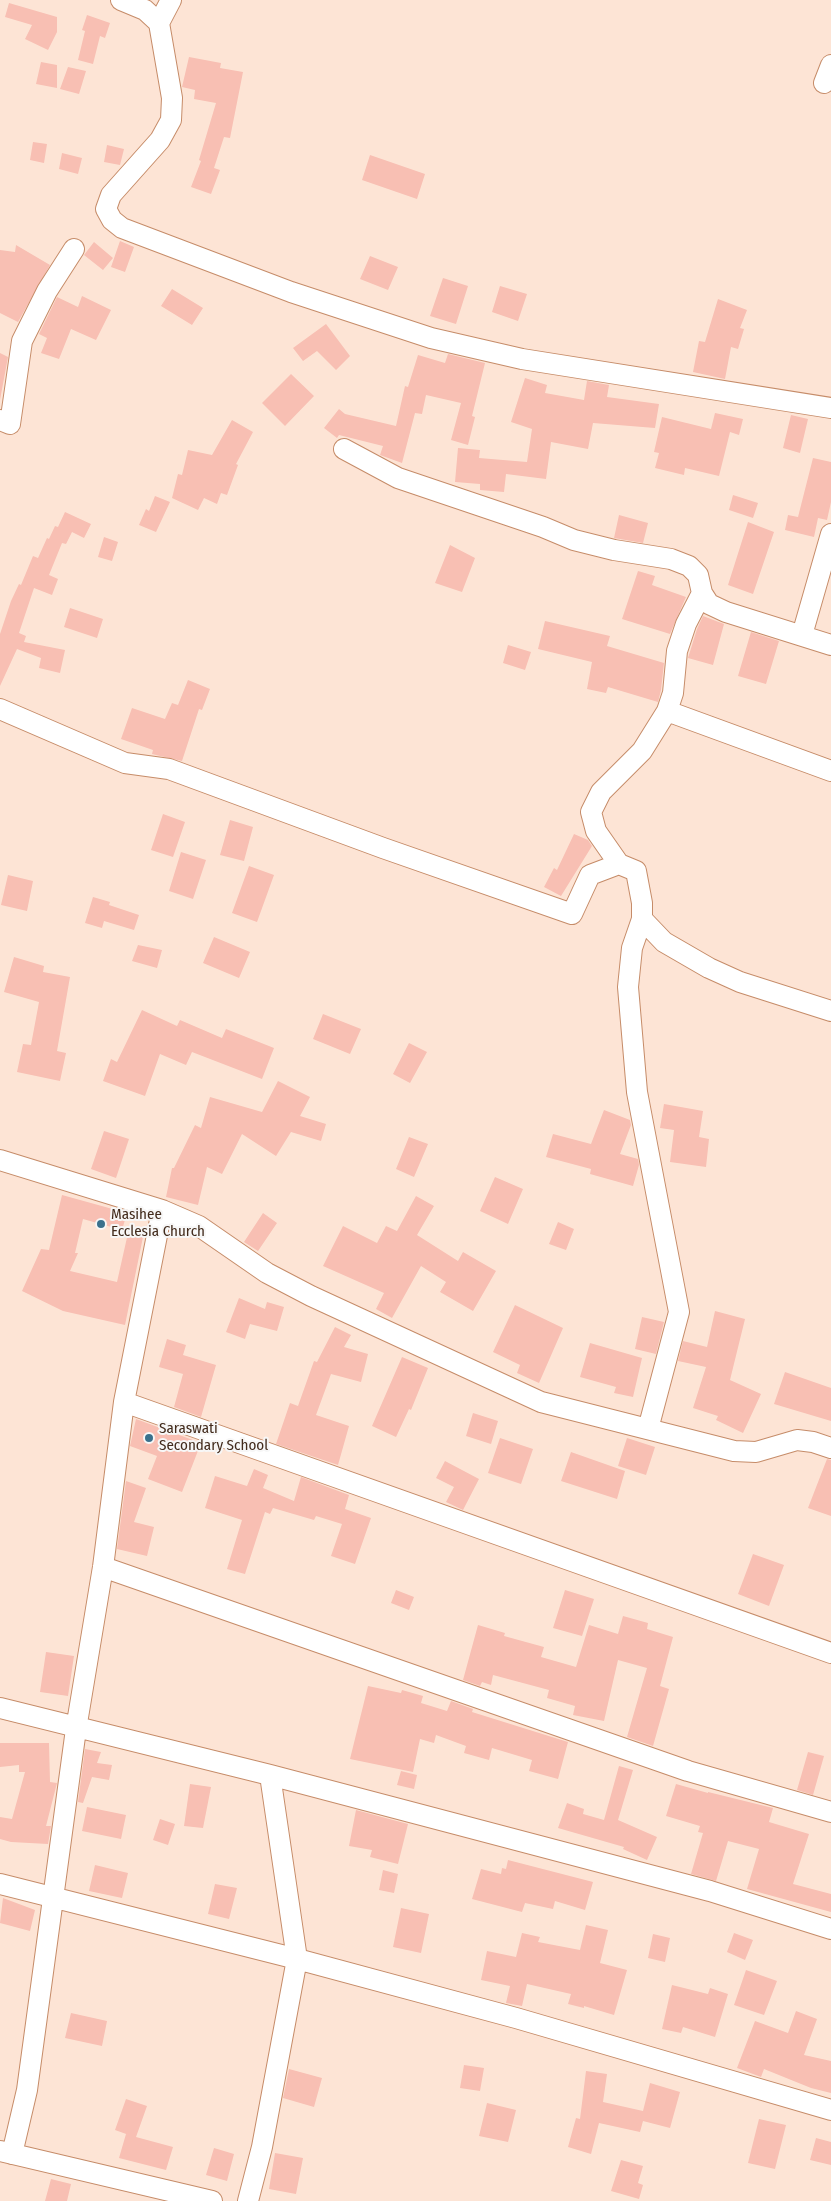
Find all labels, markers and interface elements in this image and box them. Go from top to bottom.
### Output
place label: Masihee Ecclesia Church [111,1206,205,1241]
marker: Masihee Ecclesia Church [95,1218,107,1230]
place label: Saraswati Secondary School [159,1420,268,1455]
marker: Saraswati Secondary School [143,1432,155,1444]

